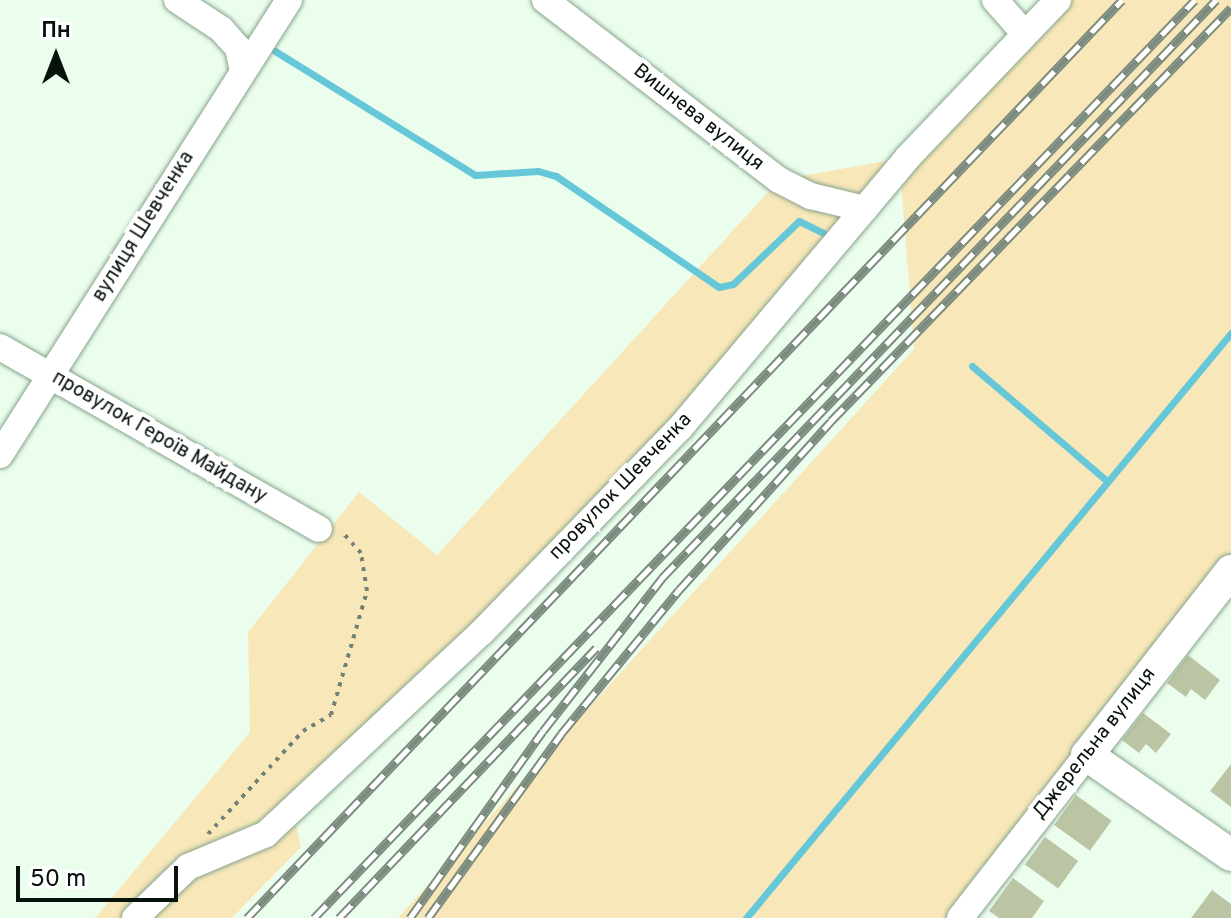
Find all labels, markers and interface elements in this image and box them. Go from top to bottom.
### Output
north arrow [16,16,96,96]
text: Пн [41,18,71,45]
street label: Вишнева вулиця [628,59,768,177]
street label: вулиця Шевченка [88,147,200,307]
street label: провулок Героїв Майдану [47,367,271,509]
street label: провулок Шевченка [545,409,697,565]
street label: Джерельна вулиця [1028,663,1162,825]
scale bar [20,850,182,900]
text: 50 m [30,865,86,895]

